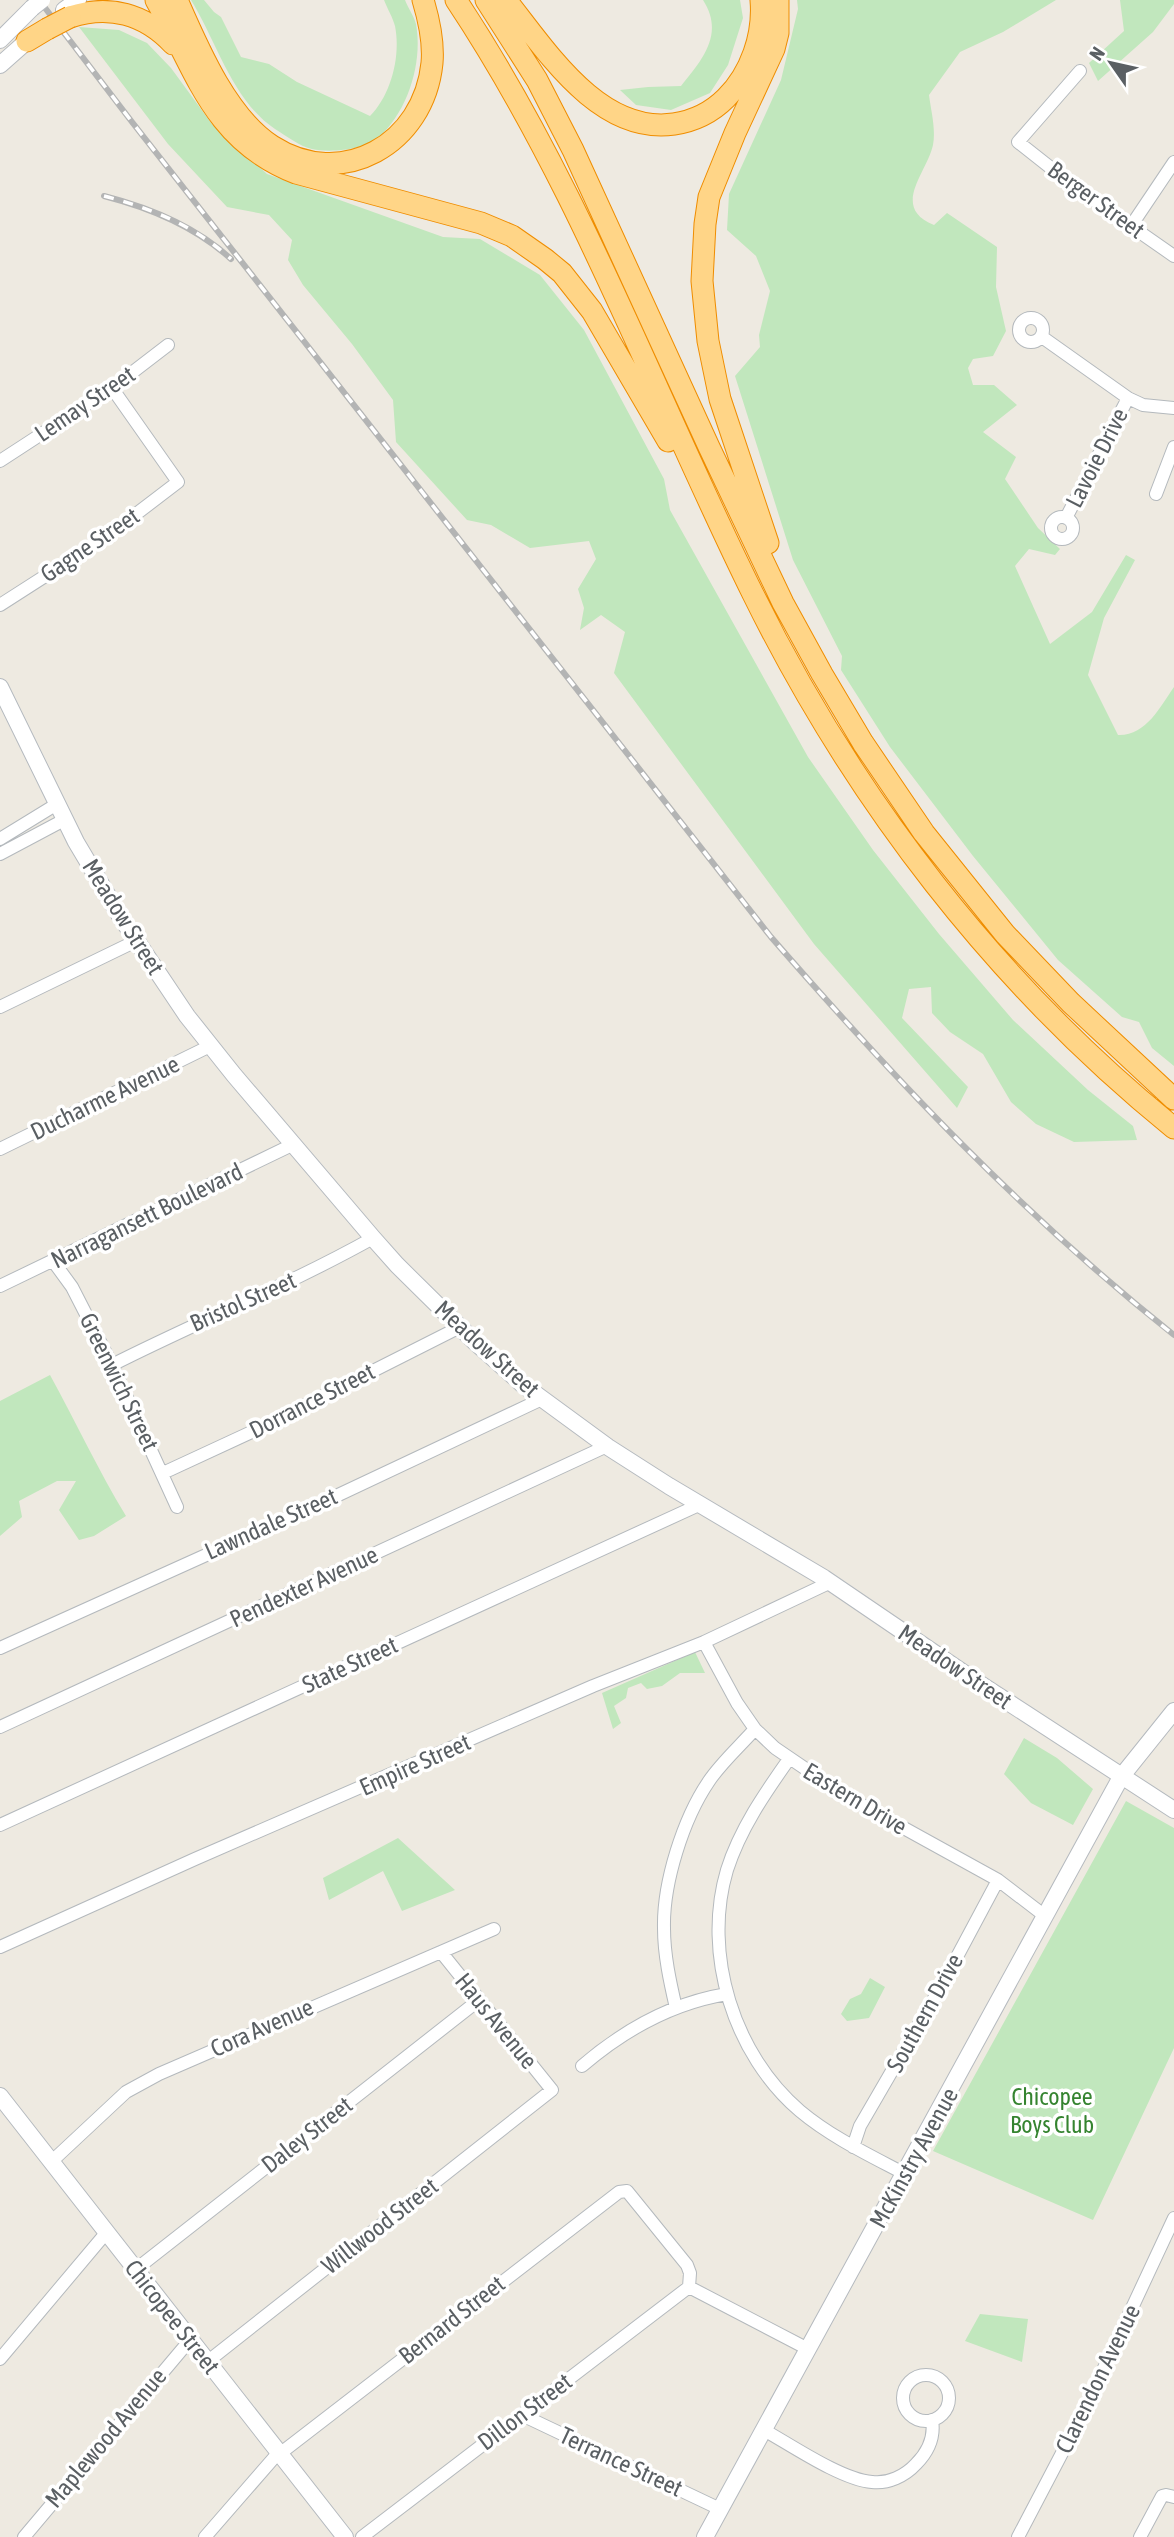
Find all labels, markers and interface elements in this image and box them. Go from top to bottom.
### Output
north arrow [1076,28,1146,98]
text: N [1085,43,1109,64]
street label: Berger Street [1043,156,1150,244]
street label: Lemay Street [30,360,140,447]
street label: Lavoie Drive [1060,404,1133,512]
street label: Gagne Street [35,502,144,587]
street label: Meadow Street [77,854,170,979]
street label: Ducharme Avenue [26,1050,183,1145]
street label: Narragansett Boulevard [47,1157,247,1274]
street label: Bristol Street [186,1266,300,1337]
street label: Meadow Street [430,1295,545,1402]
street label: Greenwich Street [75,1309,164,1455]
street label: Dorrance Street [245,1357,379,1444]
street label: Lawndale Street [200,1482,341,1565]
street label: Pendexter Avenue [226,1540,382,1633]
street label: Meadow Street [893,1619,1017,1714]
street label: State Street [298,1631,402,1698]
street label: Empire Street [355,1728,474,1801]
street label: Eastern Drive [799,1757,912,1840]
street label: Southern Drive [881,1949,968,2077]
street label: Haus Avenue [450,1968,543,2074]
street label: Cora Avenue [206,1993,317,2062]
street label: McKinstry Avenue [864,2083,963,2233]
park label: Chicopee Boys Club [1010,2083,1094,2138]
street label: Daley Street [256,2091,357,2178]
street label: Willwood Street [316,2172,443,2279]
street label: Chicopee Street [120,2254,225,2379]
street label: Bernard Street [394,2270,510,2369]
street label: Clarendon Avenue [1050,2300,1145,2457]
street label: Maplewood Avenue [40,2363,172,2513]
street label: Dillon Street [473,2368,577,2456]
street label: Terrance Street [556,2421,687,2502]

